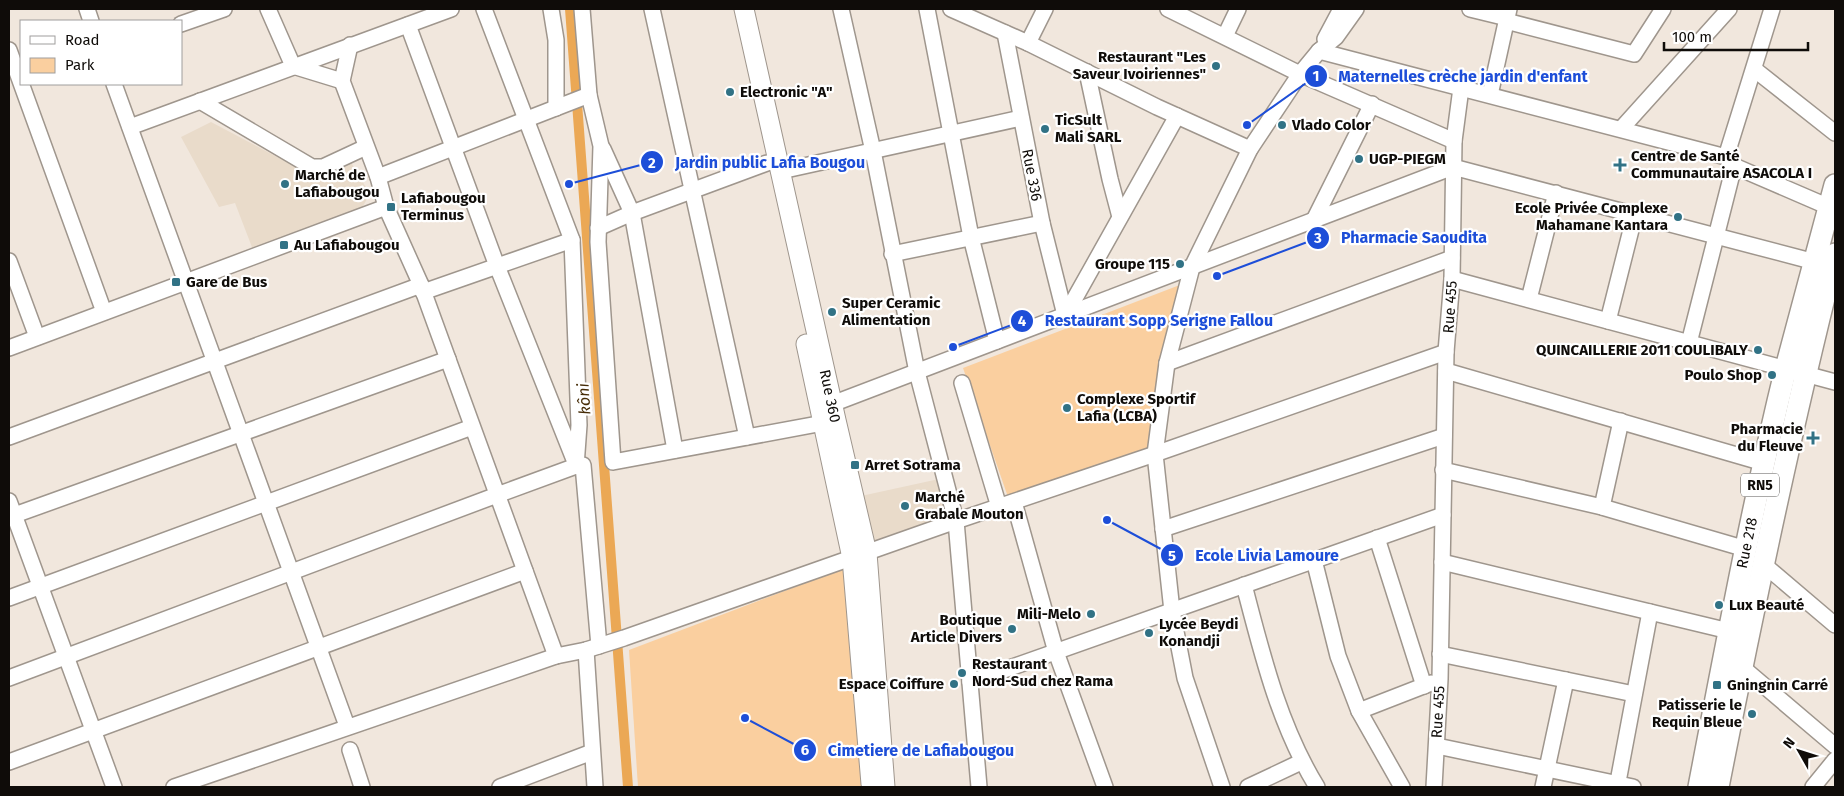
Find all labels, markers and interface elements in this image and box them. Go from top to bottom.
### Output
legend [20,20,182,85]
scale bar [1664,20,1808,52]
text: 100 m [1672,28,1712,46]
text: Road [65,31,100,49]
place label: Restaurant "Les Saveur Ivoiriennes" [1073,48,1206,83]
text: Park [65,56,95,74]
marker: Restaurant "Les Saveur Ivoiriennes" [1210,60,1222,72]
callout: Maternelles crèche jardin d'enfant [1304,61,1598,92]
text: 1 [1313,67,1319,85]
text: Maternelles crèche jardin d'enfant [1338,67,1589,86]
place label: Electronic "A" [740,83,832,101]
marker: Electronic "A" [724,86,736,98]
place label: TicSult Mali SARL [1055,111,1122,146]
place label: Vlado Color [1291,116,1372,134]
marker: Vlado Color [1276,119,1288,131]
marker: TicSult Mali SARL [1039,123,1051,135]
callout: Jardin public Lafia Bougou [640,147,875,178]
street label: Rue 336 [1018,147,1046,203]
place label: Centre de Santé Communautaire ASACOLA I [1631,147,1812,182]
place label: UGP-PIEGM [1369,150,1446,168]
text: Jardin public Lafia Bougou [674,153,865,172]
marker: UGP-PIEGM [1353,153,1365,165]
text: 2 [648,154,656,172]
marker: Centre de Santé Communautaire ASACOLA I [1613,158,1627,172]
place label: Marché de Lafiabougou [295,166,380,201]
marker: Marché de Lafiabougou [279,178,291,190]
place label: Lafiabougou Terminus [401,189,486,224]
place label: Ecole Privée Complexe Mahamane Kantara [1515,199,1668,234]
marker: Lafiabougou Terminus [385,201,397,213]
marker: Ecole Privée Complexe Mahamane Kantara [1672,211,1684,223]
callout: Pharmacie Saoudita [1306,222,1497,253]
text: Pharmacie Saoudita [1341,228,1487,247]
text: 3 [1313,229,1322,247]
place label: Au Lafiabougou [293,236,400,254]
marker: Au Lafiabougou [278,239,290,251]
place label: Groupe 115 [1095,255,1170,273]
marker: Groupe 115 [1174,258,1186,270]
place label: Gare de Bus [186,273,267,291]
marker: Gare de Bus [170,276,182,288]
street label: Rue 455 [1439,280,1461,334]
place label: Super Ceramic Alimentation [841,294,941,329]
callout: Restaurant Sopp Serigne Fallou [1010,305,1283,336]
marker: Super Ceramic Alimentation [826,306,838,318]
text: Restaurant Sopp Serigne Fallou [1045,311,1273,330]
text: 4 [1018,312,1027,330]
place label: QUINCAILLERIE 2011 COULIBALY [1536,341,1749,359]
marker: QUINCAILLERIE 2011 COULIBALY [1752,344,1764,356]
place label: Poulo Shop [1684,366,1762,384]
street label: Rue 360 [816,368,844,424]
marker: Poulo Shop [1766,369,1778,381]
water label: kôni [573,382,595,415]
place label: Complexe Sportif Lafia (LCBA) [1077,390,1197,425]
marker: Complexe Sportif Lafia (LCBA) [1061,402,1073,414]
place label: Pharmacie du Fleuve [1731,420,1803,455]
marker: Pharmacie du Fleuve [1807,432,1819,444]
place label: Arret Sotrama [864,456,961,474]
marker: Arret Sotrama [849,459,861,471]
road number: RN5 [1741,474,1779,496]
place label: Marché Grabale Mouton [915,488,1024,523]
marker: Marché Grabale Mouton [899,500,911,512]
street label: Rue 218 [1733,516,1761,570]
callout: Ecole Livia Lamoure [1160,540,1349,571]
text: Ecole Livia Lamoure [1195,546,1339,565]
text: 5 [1168,547,1176,565]
place label: Lux Beauté [1729,596,1804,614]
marker: Lux Beauté [1713,599,1725,611]
place label: Mili-Melo [1017,605,1081,623]
marker: Mili-Melo [1085,608,1097,620]
place label: Boutique Article Divers [910,611,1002,646]
place label: Lycée Beydi Konandji [1159,615,1239,650]
marker: Boutique Article Divers [1006,623,1018,635]
marker: Lycée Beydi Konandji [1143,627,1155,639]
place label: Restaurant Nord-Sud chez Rama [972,655,1113,690]
marker: Restaurant Nord-Sud chez Rama [956,667,968,679]
place label: Espace Coiffure [839,675,944,693]
place label: Gningnin Carré [1727,676,1828,694]
marker: Espace Coiffure [948,678,960,690]
marker: Gningnin Carré [1711,679,1723,691]
street label: Rue 455 [1428,685,1448,739]
place label: Patisserie le Requin Bleue [1652,696,1742,731]
marker: Patisserie le Requin Bleue [1746,708,1758,720]
north arrow [1774,726,1824,776]
callout: Cimetiere de Lafiabougou [792,734,1024,765]
text: N [1780,734,1799,752]
text: 6 [801,741,810,759]
text: Cimetiere de Lafiabougou [828,741,1014,760]

